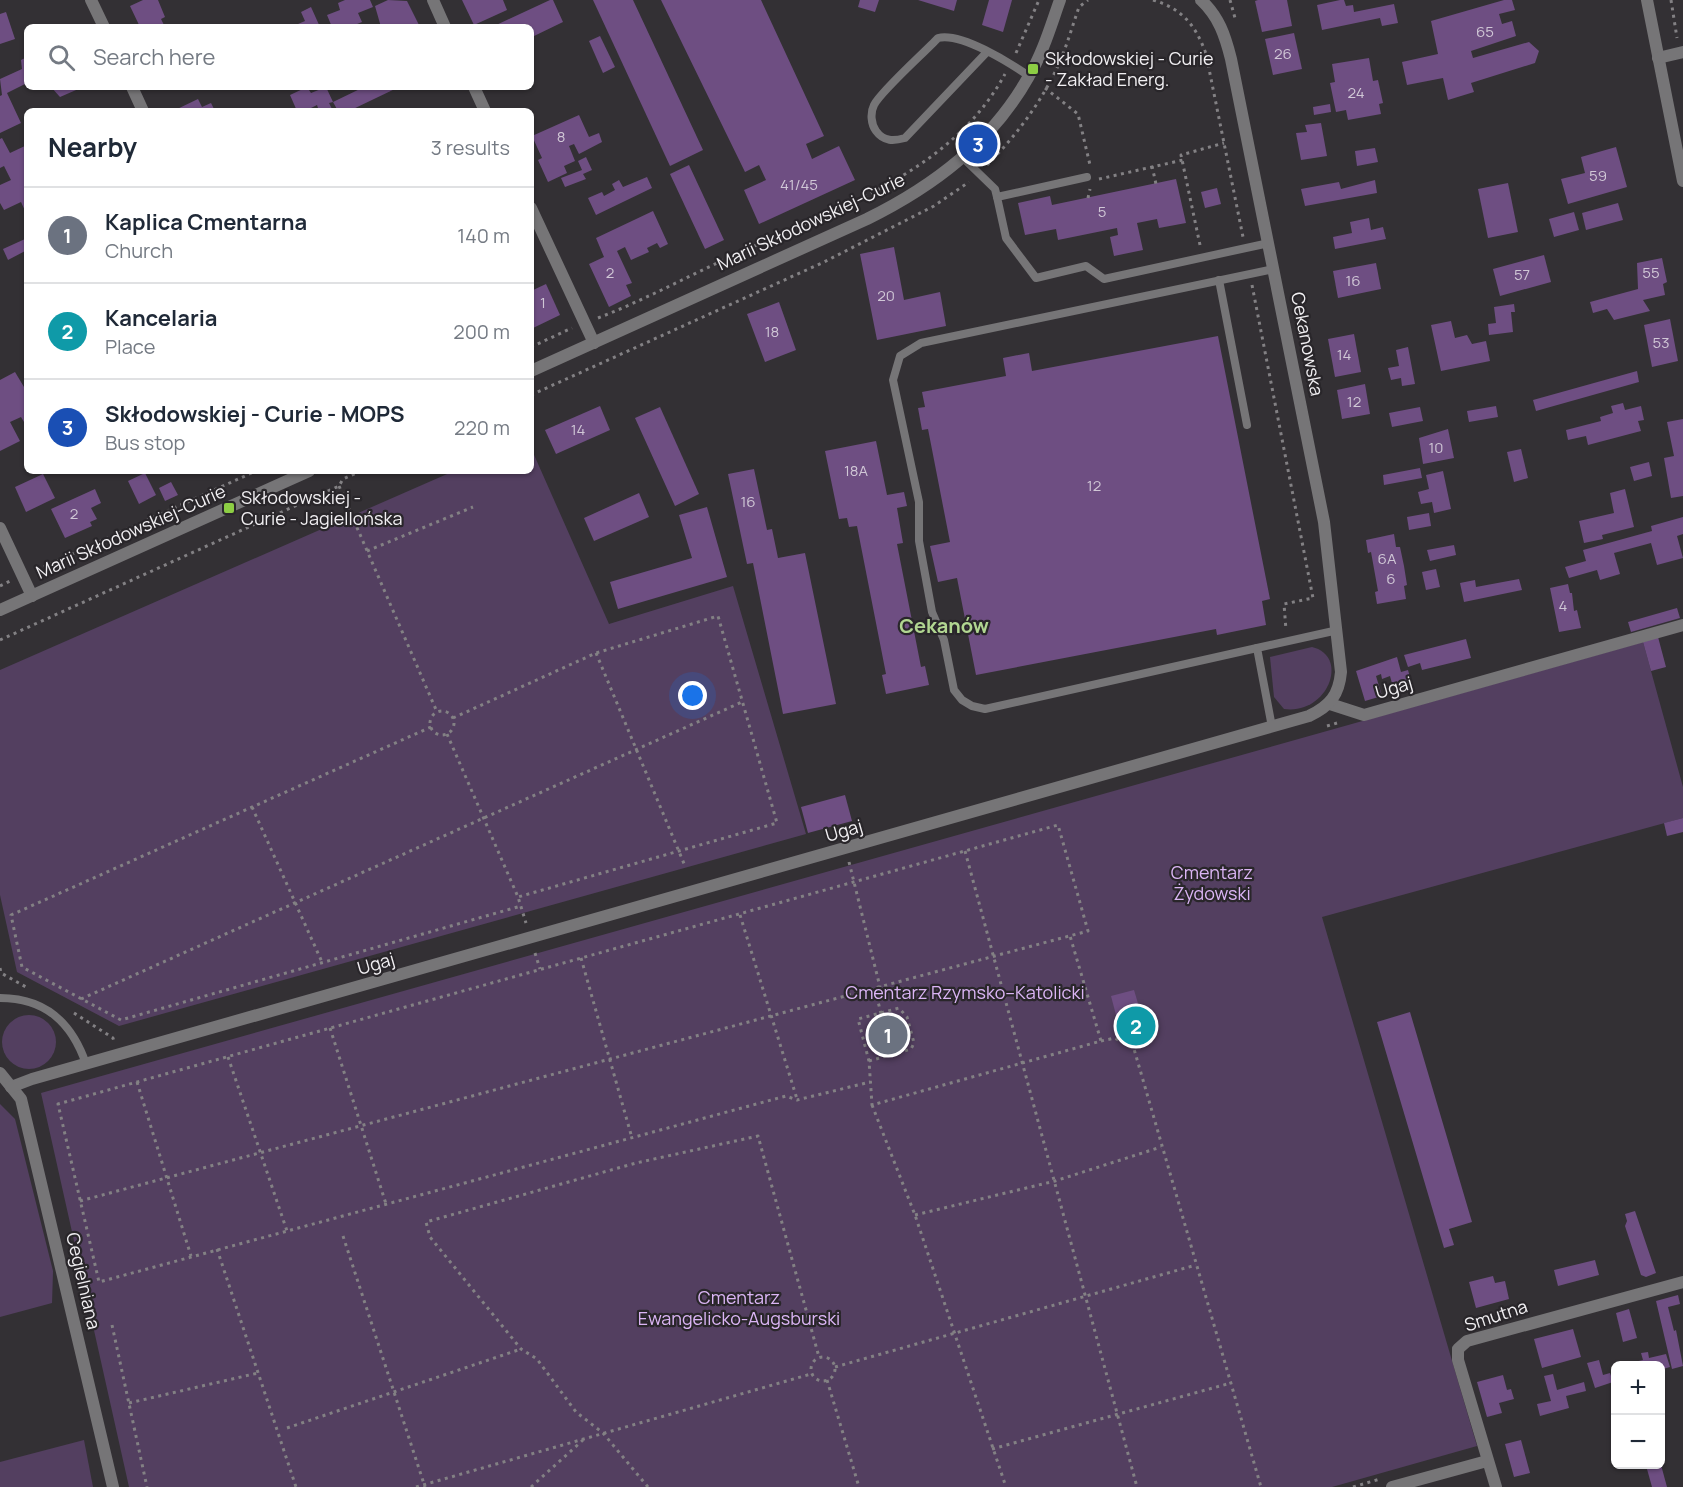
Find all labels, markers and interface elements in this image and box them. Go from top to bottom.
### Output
house number: 65 [1476,21,1494,42]
search box [24,24,534,90]
icon: search [45,41,78,74]
text: Search here [93,42,215,72]
house number: 26 [1274,43,1292,64]
place label: Skłodowskiej - Curie - Zakład Energ. [1045,46,1213,91]
marker: Skłodowskiej - Curie - Zakład Energ. [1026,62,1040,76]
house number: 24 [1347,82,1365,103]
pin: 3 [958,122,998,166]
house number: 8 [557,126,565,147]
text: Nearby [48,129,137,165]
text: 3 results [431,134,510,161]
house number: 59 [1589,165,1607,186]
street label: Marii Skłodowskiej-Curie [713,167,908,275]
house number: 41/45 [780,174,818,195]
house number: 5 [1098,201,1106,222]
text: Kaplica Cmentarna [105,207,307,237]
text: 1 [63,222,72,249]
text: 140 m [457,222,510,249]
text: Church [105,237,173,264]
house number: 2 [606,262,614,283]
house number: 55 [1642,262,1660,283]
house number: 57 [1514,264,1530,285]
house number: 16 [1345,270,1361,291]
house number: 20 [877,285,895,306]
street label: Cekanowska [1286,290,1330,398]
house number: 1 [540,292,546,313]
text: Kancelaria [105,303,218,333]
text: 2 [62,318,73,345]
text: 200 m [453,318,510,345]
house number: 18 [765,321,779,342]
house number: 53 [1653,332,1669,353]
text: Place [105,333,155,360]
house number: 14 [1337,344,1351,365]
house number: 12 [1347,391,1361,412]
text: Skłodowskiej - Curie - MOPS [105,399,405,429]
text: 3 [62,414,73,441]
text: 220 m [454,414,510,441]
house number: 14 [571,419,585,440]
text: Bus stop [105,429,185,456]
house number: 10 [1429,437,1444,458]
house number: 18A [844,460,869,481]
house number: 12 [1087,475,1101,496]
street label: Marii Skłodowskiej-Curie [32,478,229,584]
place label: Skłodowskiej - Curie - Jagiellońska [241,485,402,530]
house number: 16 [740,491,756,512]
marker: Skłodowskiej - Curie - Jagiellońska [222,501,236,515]
house number: 2 [70,503,78,524]
house number: 6A [1378,548,1397,569]
house number: 6 [1386,568,1396,589]
house number: 4 [1559,595,1568,616]
district label: Cekanów [899,612,989,639]
street label: Ugaj [1372,670,1415,704]
your location [678,681,707,710]
street label: Ugaj [822,813,865,847]
park label: Cmentarz Żydowski [1171,860,1253,905]
street label: Ugaj [354,946,397,980]
park label: Cmentarz Rzymsko–Katolicki [845,980,1085,1004]
pin: 2 [1116,1004,1156,1048]
pin: 1 [868,1012,908,1058]
street label: Cegielniana [61,1230,107,1332]
park label: Cmentarz Ewangelicko-Augsburski [638,1285,840,1330]
street label: Smutna [1461,1294,1530,1336]
map controls [1611,1361,1665,1469]
button: + [1611,1361,1665,1415]
button: − [1611,1415,1665,1469]

